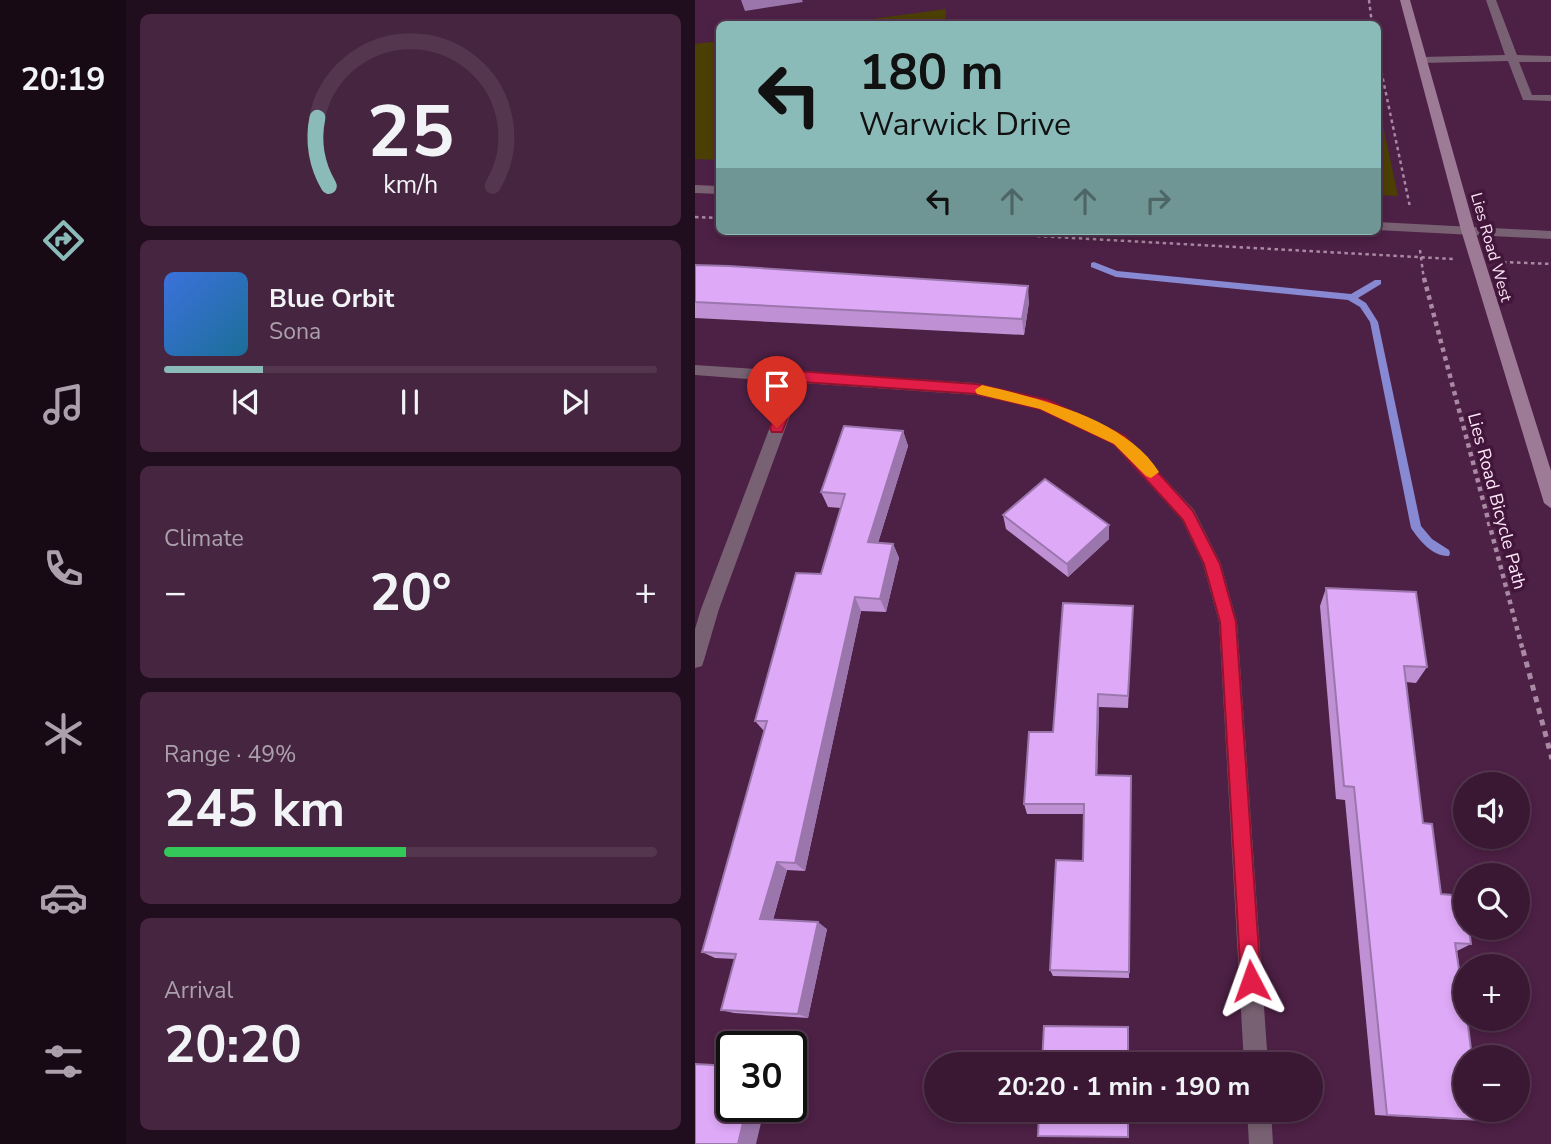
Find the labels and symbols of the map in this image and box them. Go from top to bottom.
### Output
street label: Lies Road West [1465,190,1517,305]
pin [747,356,807,428]
street label: Lies Road Bicycle Path [1462,410,1532,592]
position arrow [1214,944,1288,1018]
speed limit sign: 30 [716,1031,807,1122]

